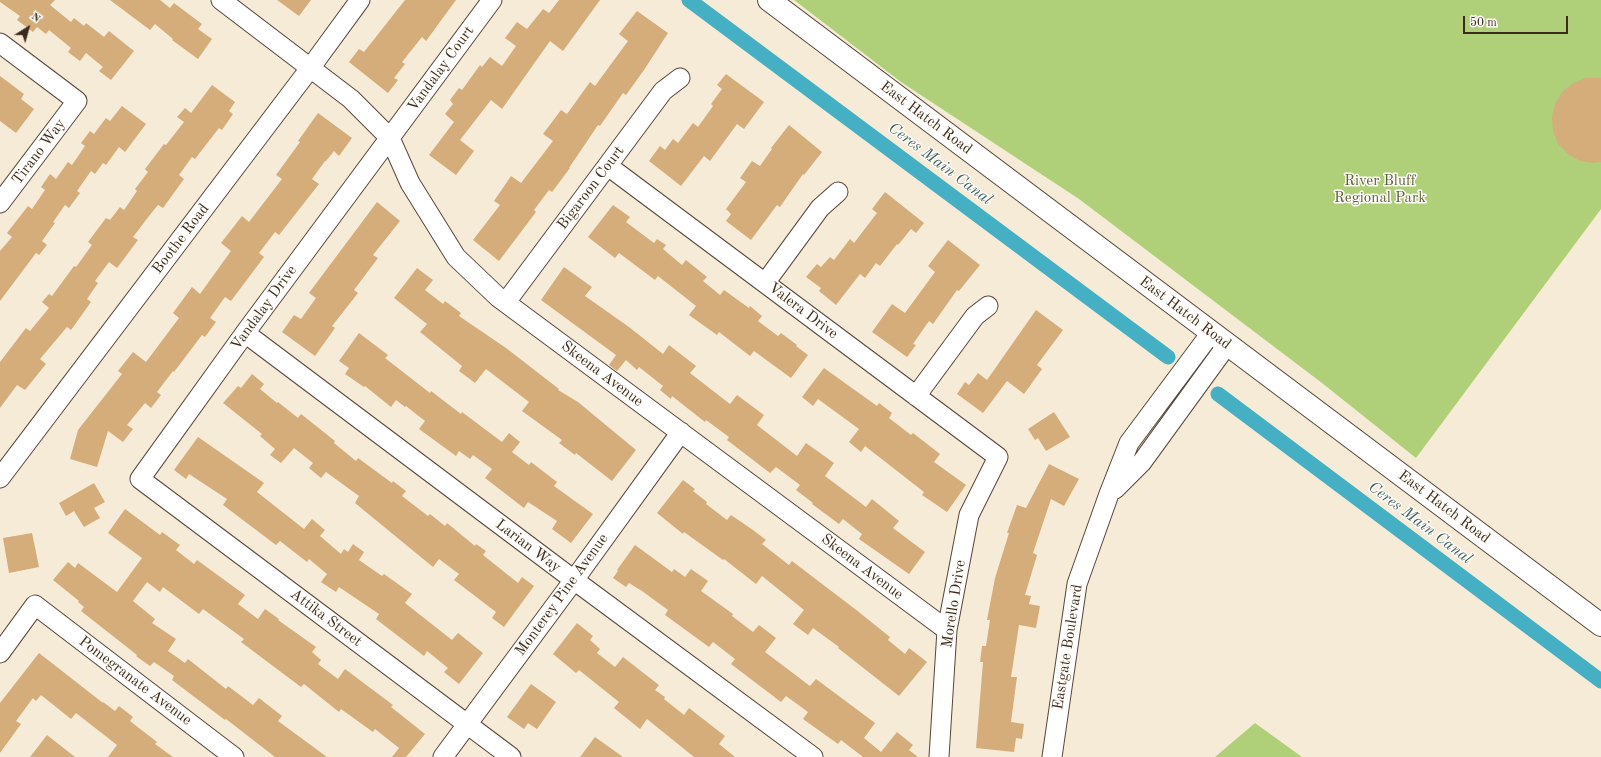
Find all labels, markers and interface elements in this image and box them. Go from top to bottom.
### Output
north arrow [8,8,48,48]
scale bar [1465,8,1570,34]
text: N [29,11,42,25]
text: 50 m [1470,17,1497,29]
street label: Vandalay Court [404,23,478,115]
street label: East Hatch Road [876,78,976,158]
street label: Tirano Way [8,115,70,189]
water label: Ceres Main Canal [884,119,996,209]
street label: Bigaroon Court [554,143,628,233]
park label: River Bluff Regional Park [1334,172,1426,207]
street label: Boothe Road [149,200,213,278]
street label: Vandalay Drive [227,262,301,354]
street label: East Hatch Road [1135,273,1235,353]
street label: Valera Drive [765,279,841,343]
street label: Skeena Avenue [557,337,647,411]
street label: East Hatch Road [1394,467,1494,547]
water label: Ceres Main Canal [1364,478,1476,568]
street label: Larian Way [492,516,564,576]
street label: Monterey Pine Avenue [512,530,612,660]
street label: Skeena Avenue [817,530,907,604]
street label: Morello Drive [938,559,970,649]
street label: Eastgate Boulevard [1049,583,1087,711]
street label: Attika Street [287,585,365,651]
street label: Pomegranate Avenue [75,633,195,729]

